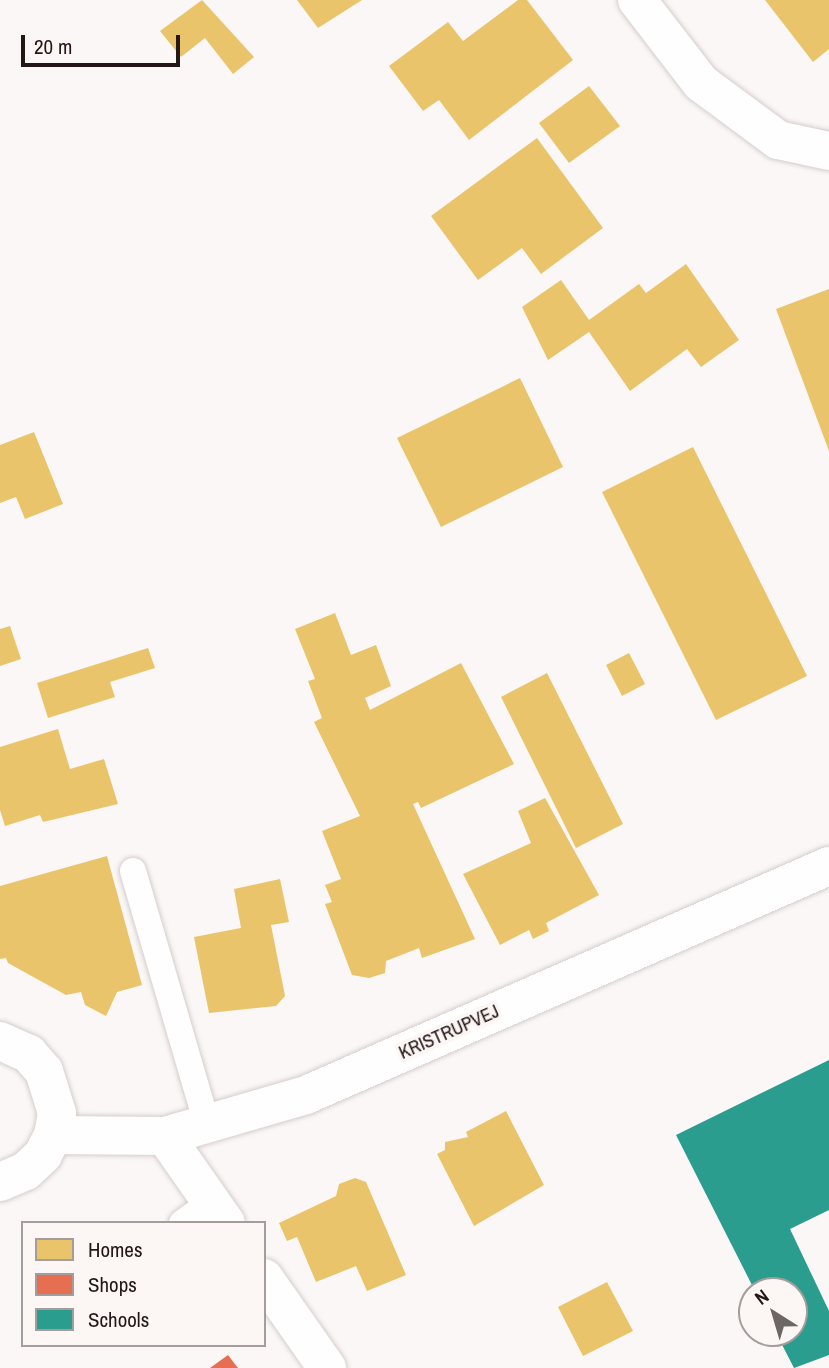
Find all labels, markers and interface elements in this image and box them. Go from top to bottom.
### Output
scale bar [24,21,184,65]
text: 20 m [34,32,72,61]
street label: KRISTRUPVEJ [395,1000,503,1064]
legend [21,1221,266,1347]
text: Homes [88,1235,143,1264]
text: Shops [88,1270,137,1299]
north arrow [738,1277,808,1347]
text: N [749,1283,774,1311]
text: Schools [88,1305,149,1334]

